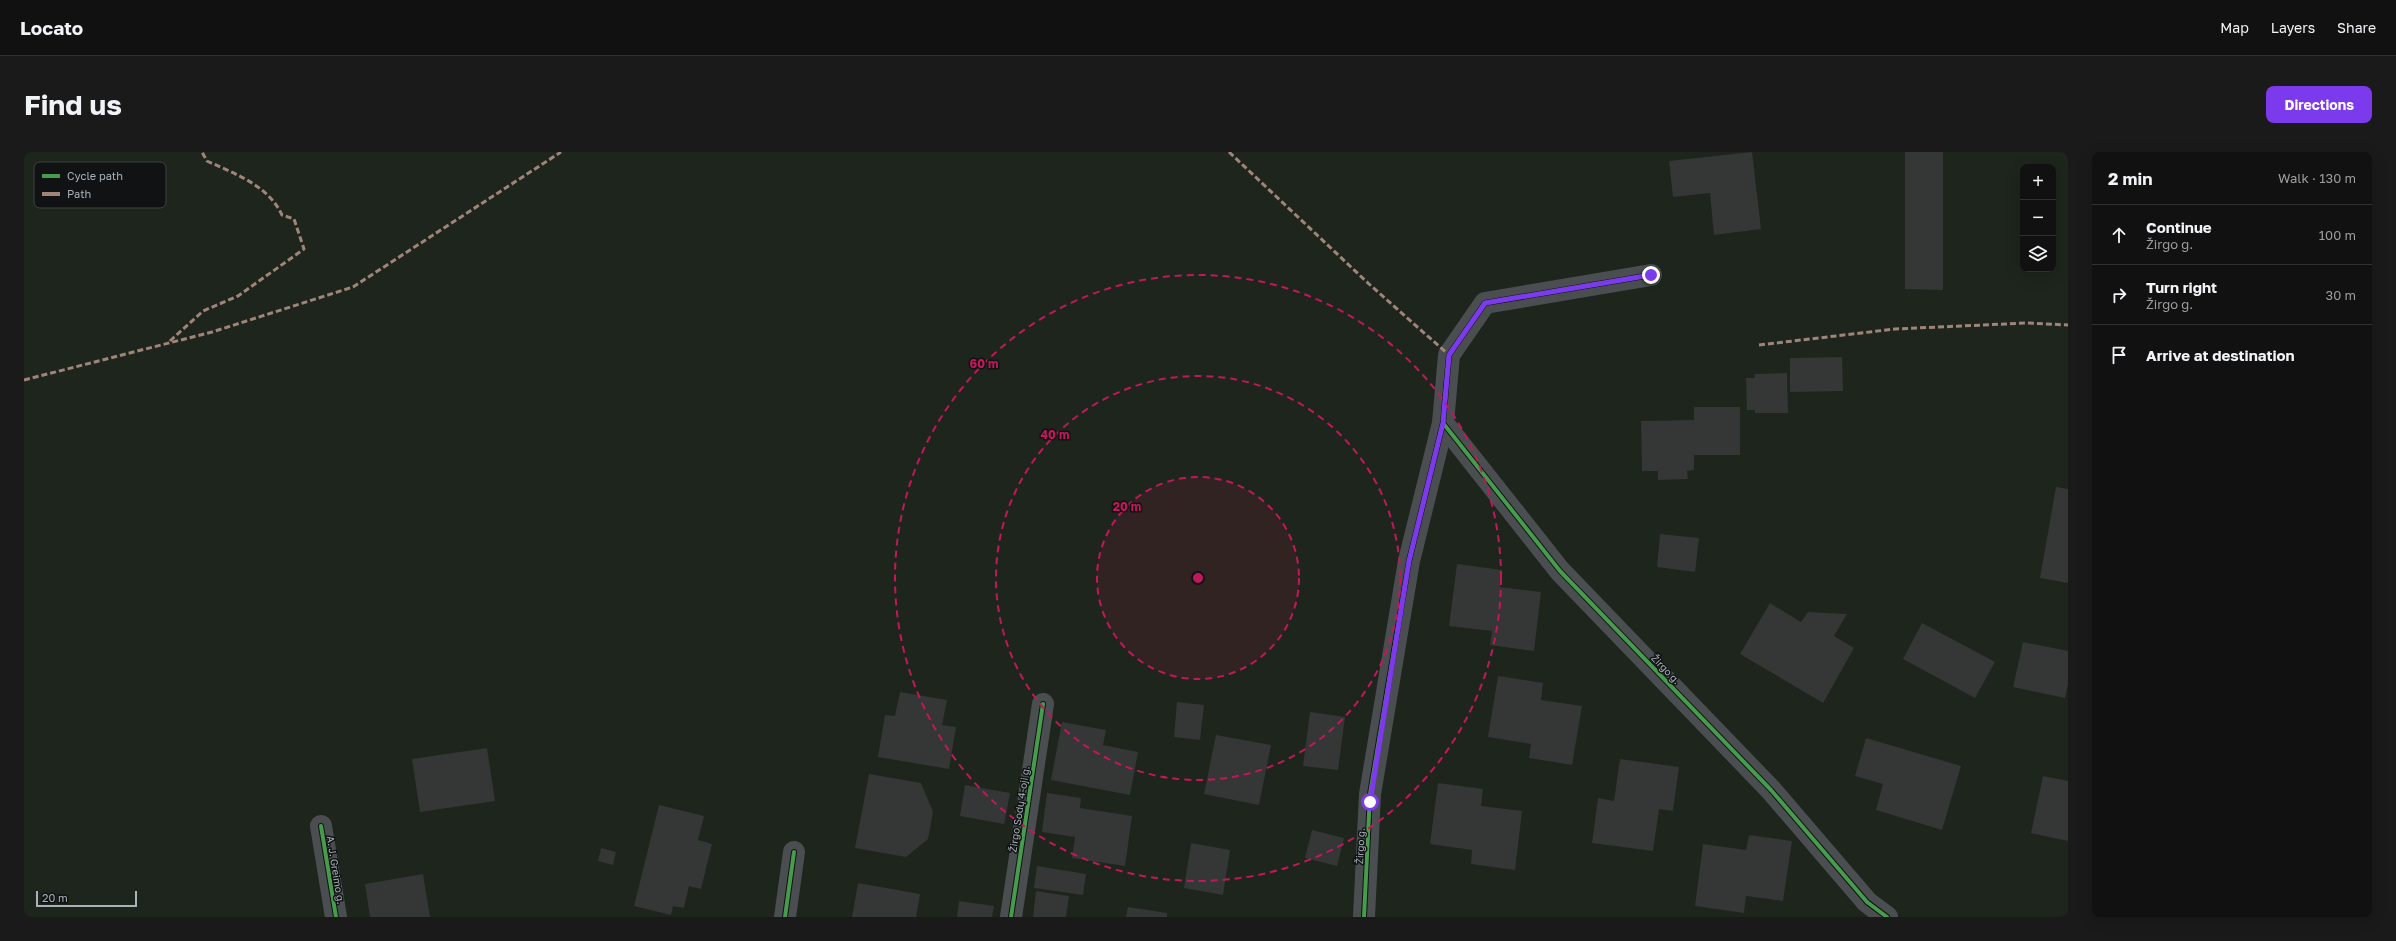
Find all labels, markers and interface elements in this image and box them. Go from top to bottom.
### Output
text: Locato [20,16,83,39]
text: Map [2220,19,2249,36]
text: Layers [2271,19,2315,36]
text: Share [2337,19,2376,36]
button: Directions [2266,86,2372,123]
text: Find us [24,88,122,121]
legend [34,162,166,208]
map controls [2020,164,2056,272]
button: + [2020,164,2056,200]
text: 2 min [2108,168,2152,189]
text: Cycle path [67,169,123,182]
text: Walk · 130 m [2278,170,2356,186]
text: Path [67,187,91,200]
button: − [2020,200,2056,236]
text: Continue [2146,218,2212,236]
icon: ahead [2108,224,2130,246]
text: 100 m [2319,227,2356,243]
button: layers [2020,236,2056,272]
text: Žirgo g. [2146,236,2193,252]
route end [1642,266,1660,284]
text: Turn right [2146,278,2217,296]
icon: right [2108,284,2130,306]
text: 30 m [2326,287,2356,303]
text: Žirgo g. [2146,296,2193,312]
icon: arrive [2108,344,2130,366]
text: Arrive at destination [2146,346,2295,364]
text: 60 m [970,356,998,371]
text: 40 m [1041,427,1069,442]
text: 20 m [1113,499,1141,514]
centre of rings [1191,571,1205,585]
street label: Žirgo g. [1649,652,1683,686]
street label: Žirgo Sodų 4-oji g. [1006,765,1032,853]
route start [1361,793,1379,811]
street label: Žirgo g. [1353,828,1367,864]
street label: A. J. Greimo g. [325,835,347,905]
scale bar [36,889,137,908]
text: 20 m [42,891,68,904]

